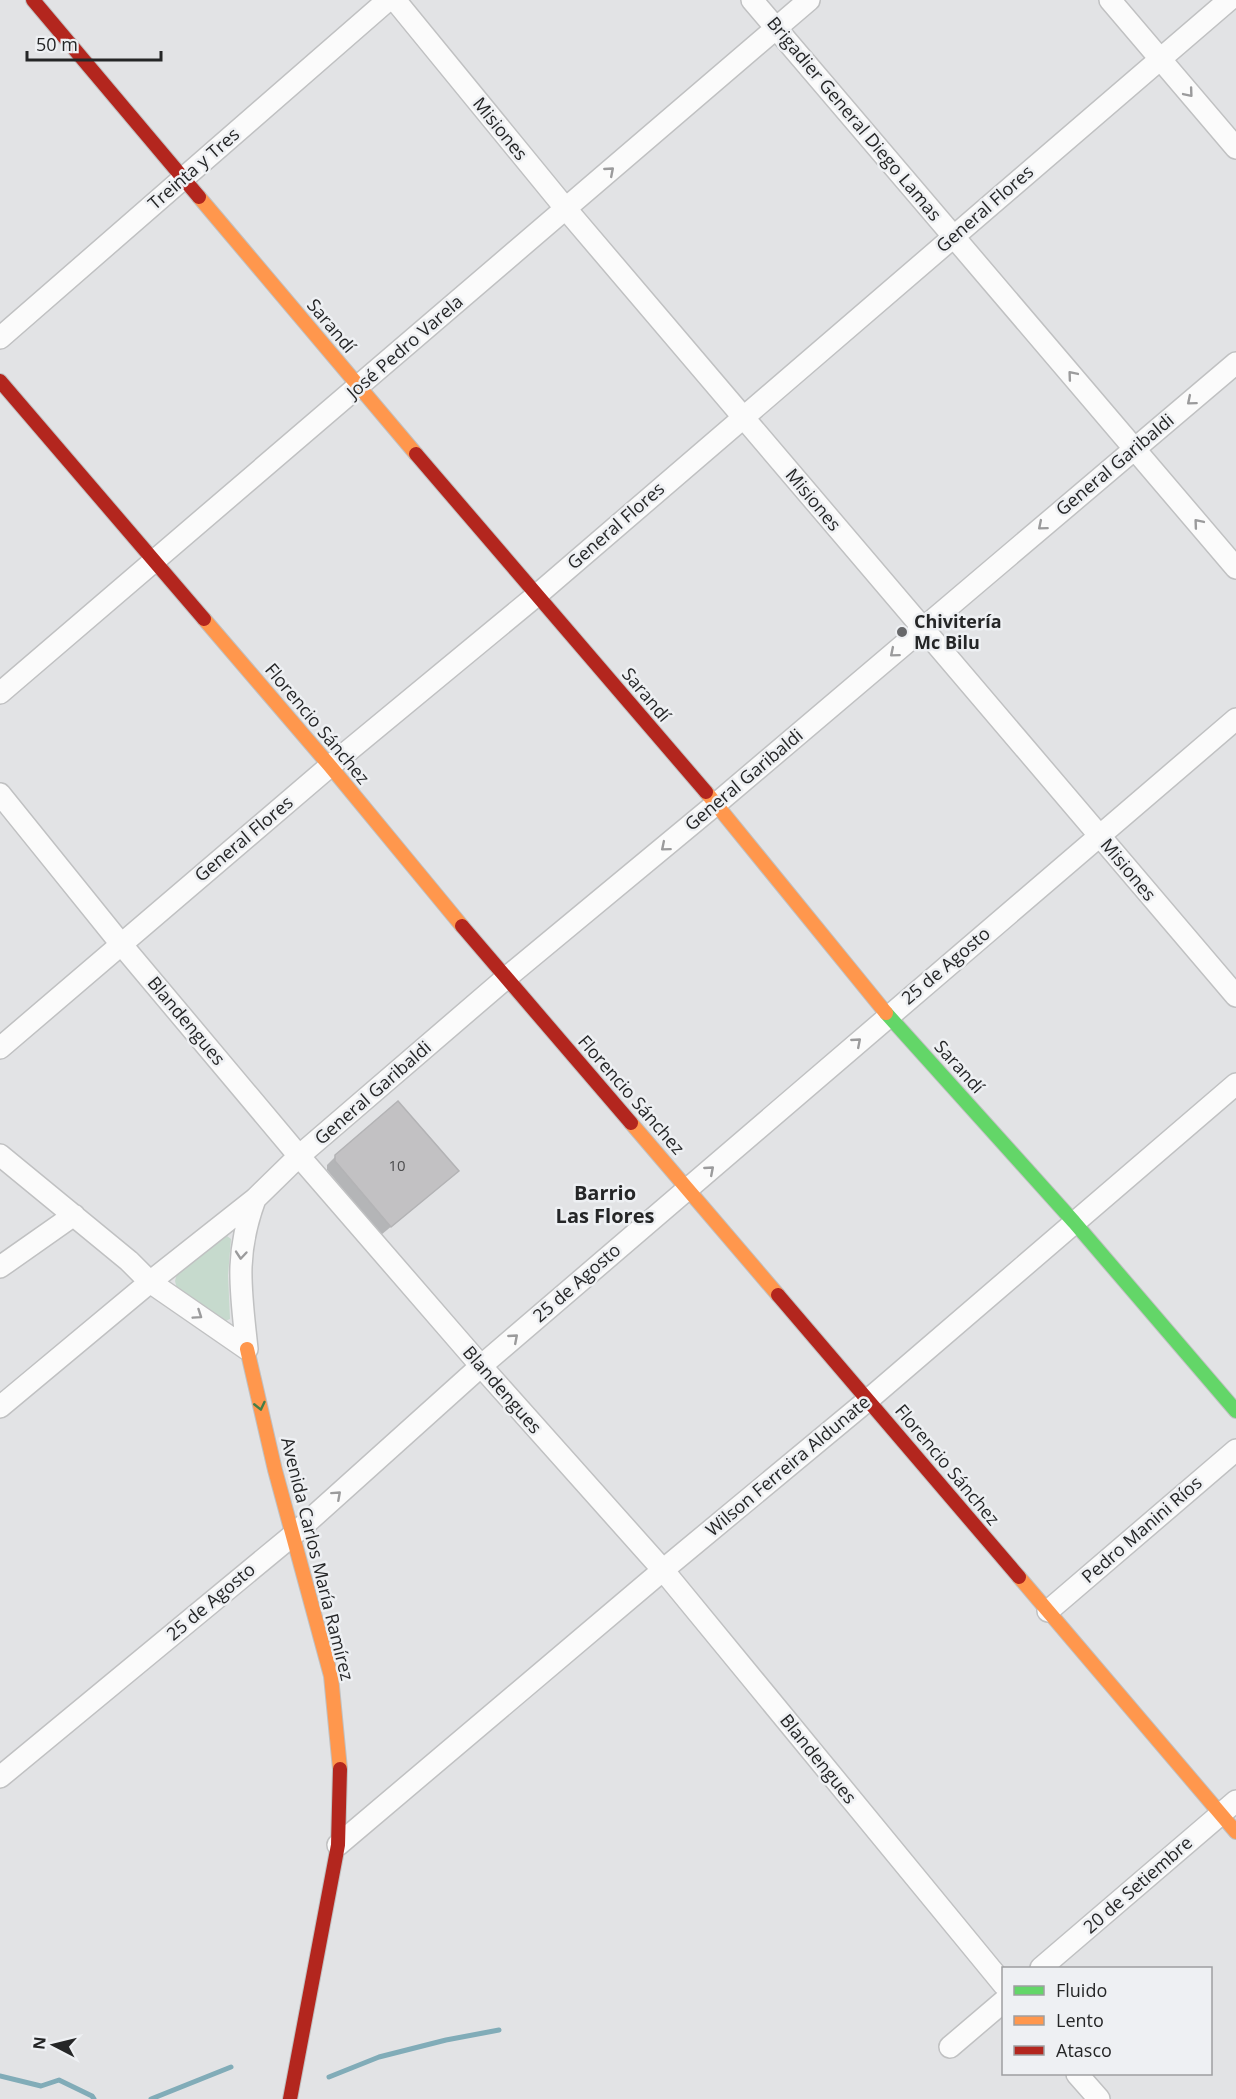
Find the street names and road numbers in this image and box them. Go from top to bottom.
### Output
street label: Brigadier General Diego Lamas [762,11,947,225]
street label: Misiones [468,92,534,165]
street label: Treinta y Tres [143,122,244,215]
street label: General Flores [931,159,1038,257]
street label: José Pedro Varela [340,289,468,405]
street label: Sarandí [302,293,362,358]
street label: General Garibaldi [1050,408,1178,521]
street label: Misiones [781,463,847,536]
street label: General Flores [562,476,669,574]
street label: Florencio Sánchez [260,658,375,789]
street label: Sarandí [617,662,677,727]
street label: General Garibaldi [679,723,807,836]
street label: General Flores [189,790,298,887]
street label: Misiones [1096,833,1162,906]
street label: 25 de Agosto [896,921,995,1009]
street label: Blandengues [143,971,231,1070]
street label: Florencio Sánchez [573,1030,690,1159]
street label: General Garibaldi [309,1035,436,1150]
street label: Sarandí [929,1035,990,1098]
street label: 25 de Agosto [527,1237,625,1327]
street label: Blandengues [458,1340,548,1438]
street label: Wilson Ferreira Aldunate [700,1389,874,1541]
street label: Florencio Sánchez [890,1399,1005,1530]
street label: Avenida Carlos María Ramírez [276,1435,360,1683]
street label: Pedro Manini Ríos [1076,1470,1207,1588]
street label: 25 de Agosto [161,1557,260,1645]
street label: Blandengues [775,1709,862,1808]
street label: 20 de Setiembre [1078,1830,1197,1938]

